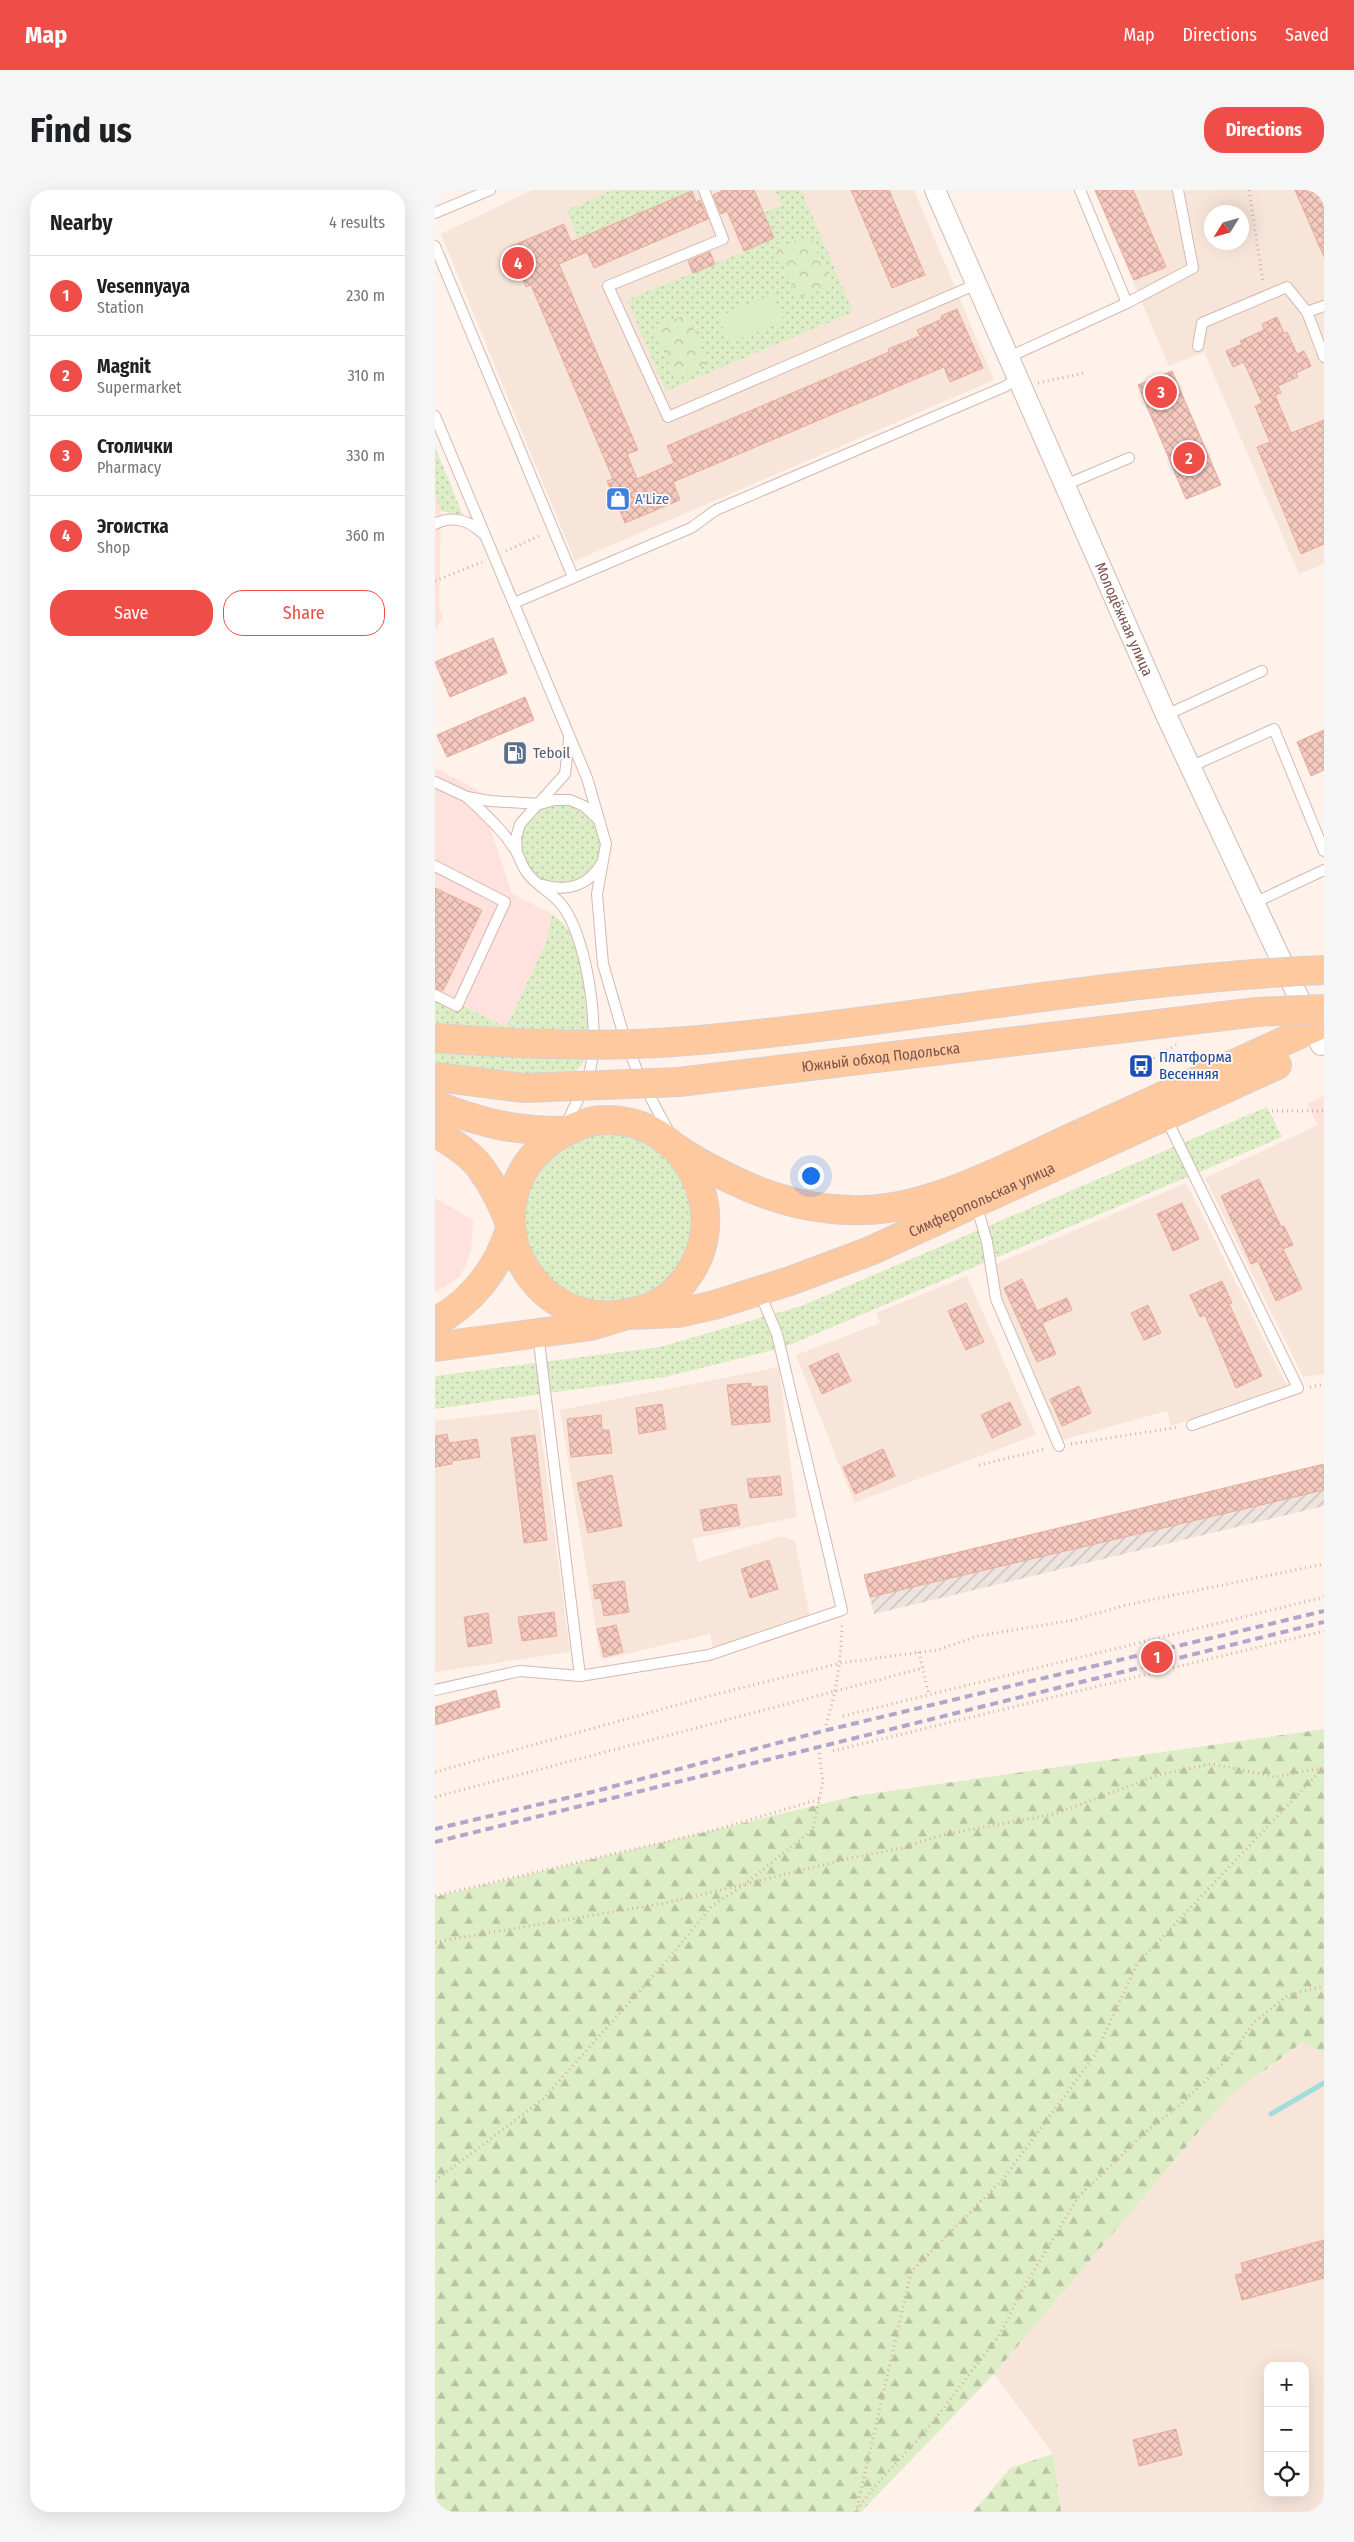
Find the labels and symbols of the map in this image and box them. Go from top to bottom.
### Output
north arrow [1204,205,1249,250]
pin: 4 [502,244,534,282]
pin: 3 [1145,373,1177,411]
pin: 2 [1173,439,1205,477]
shop icon: A'Lize [605,486,631,512]
place label: A'Lize [635,490,669,508]
street label: Молодёжная улица [1091,560,1157,679]
fuel station icon: Teboil [502,740,528,766]
place label: Teboil [533,744,570,762]
street label: Южный обход Подольска [801,1039,961,1076]
place label: Платформа Весенняя [1159,1048,1232,1083]
bus stop icon: Платформа Весенняя [1128,1053,1154,1079]
street label: Симферопольская улица [906,1159,1058,1241]
your location [798,1163,824,1189]
pin: 1 [1141,1638,1173,1676]

